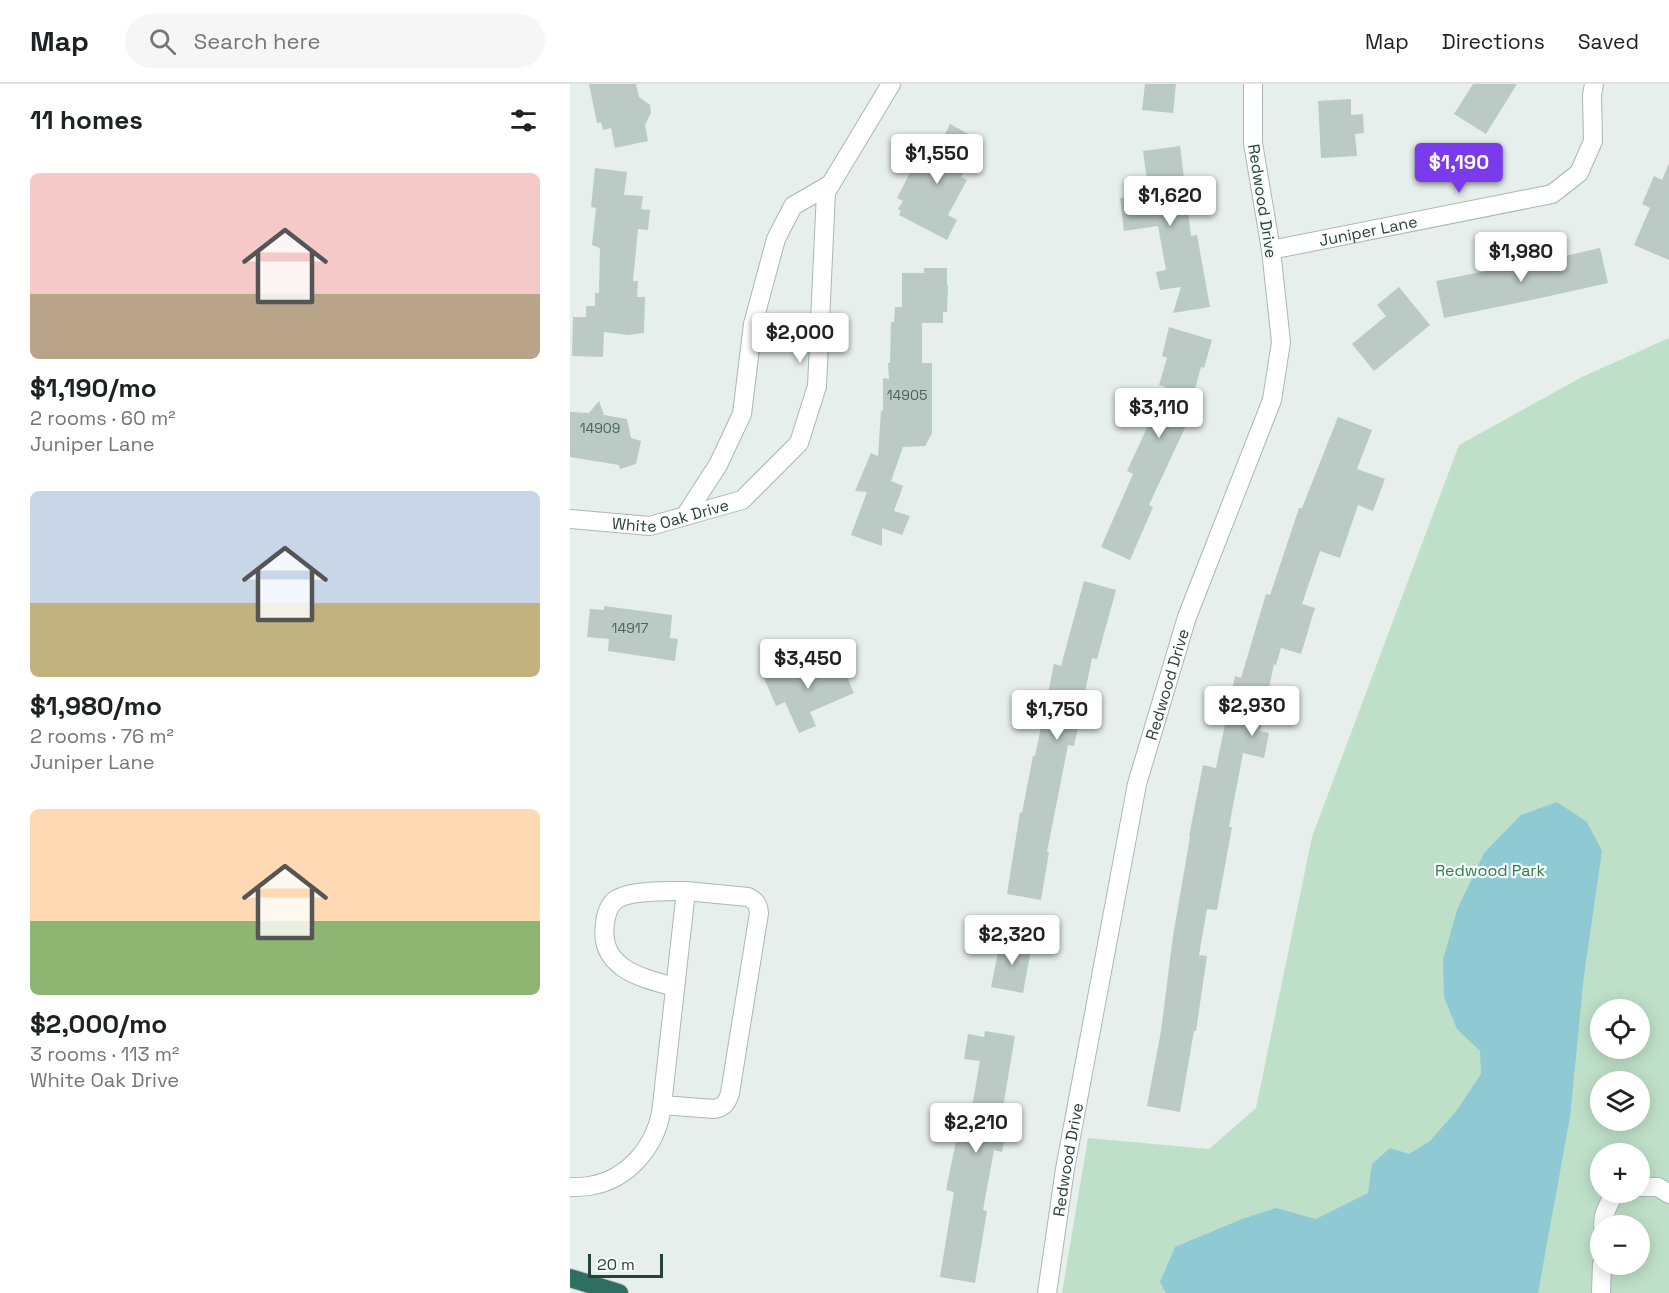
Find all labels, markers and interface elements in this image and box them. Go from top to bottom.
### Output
search box [125,14,545,68]
text: Map [30,23,89,59]
icon: search [146,25,179,58]
text: Search here [194,27,321,55]
text: Map [1365,28,1409,55]
text: Directions [1442,28,1545,55]
text: Saved [1578,28,1639,55]
text: 11 homes [30,103,143,137]
icon: filters [507,104,540,137]
pin: $1,550 [888,134,986,185]
text: $1,550 [905,140,969,166]
street label: Redwood Drive [1243,143,1282,260]
pin: $1,190 [1410,143,1508,194]
text: $1,190 [1429,149,1489,175]
pin: $1,620 [1121,176,1219,227]
text: $1,620 [1138,182,1202,208]
street label: Juniper Lane [1317,211,1419,251]
icon: home [231,212,339,320]
pin: $1,980 [1472,232,1570,283]
text: $1,980 [1489,238,1553,264]
pin: $2,000 [751,313,849,364]
text: $2,000 [766,319,834,345]
text: $1,190/mo [30,371,157,405]
house number: 14905 [887,386,927,404]
pin: $3,110 [1110,388,1208,439]
text: $3,110 [1129,394,1189,420]
text: 2 rooms · 60 m² [30,405,176,431]
house number: 14909 [580,419,620,437]
text: Juniper Lane [30,431,155,457]
street label: White Oak Drive [611,494,731,537]
icon: home [231,530,339,638]
house number: 14917 [612,619,649,637]
street label: Redwood Drive [1141,626,1194,743]
pin: $3,450 [759,639,857,690]
text: $3,450 [774,645,842,671]
pin: $2,930 [1203,686,1301,737]
text: $1,980/mo [30,689,162,723]
pin: $1,750 [1008,690,1106,741]
text: $2,930 [1218,692,1286,718]
text: $1,750 [1026,696,1088,722]
text: 2 rooms · 76 m² [30,723,174,749]
text: Juniper Lane [30,749,155,775]
icon: home [231,848,339,956]
park label: Redwood Park [1435,860,1545,881]
pin: $2,320 [963,915,1061,966]
text: $2,320 [979,921,1045,947]
map controls [1590,999,1650,1275]
button: locate [1590,999,1650,1059]
text: $2,000/mo [30,1007,167,1041]
text: 3 rooms · 113 m² [30,1041,179,1067]
text: White Oak Drive [30,1067,179,1093]
button: layers [1590,1071,1650,1131]
street label: Redwood Drive [1048,1101,1088,1218]
pin: $2,210 [927,1103,1025,1154]
text: $2,210 [944,1109,1008,1135]
button: + [1590,1143,1650,1203]
button: − [1590,1215,1650,1275]
scale bar [588,1251,663,1278]
text: 20 m [597,1254,635,1275]

